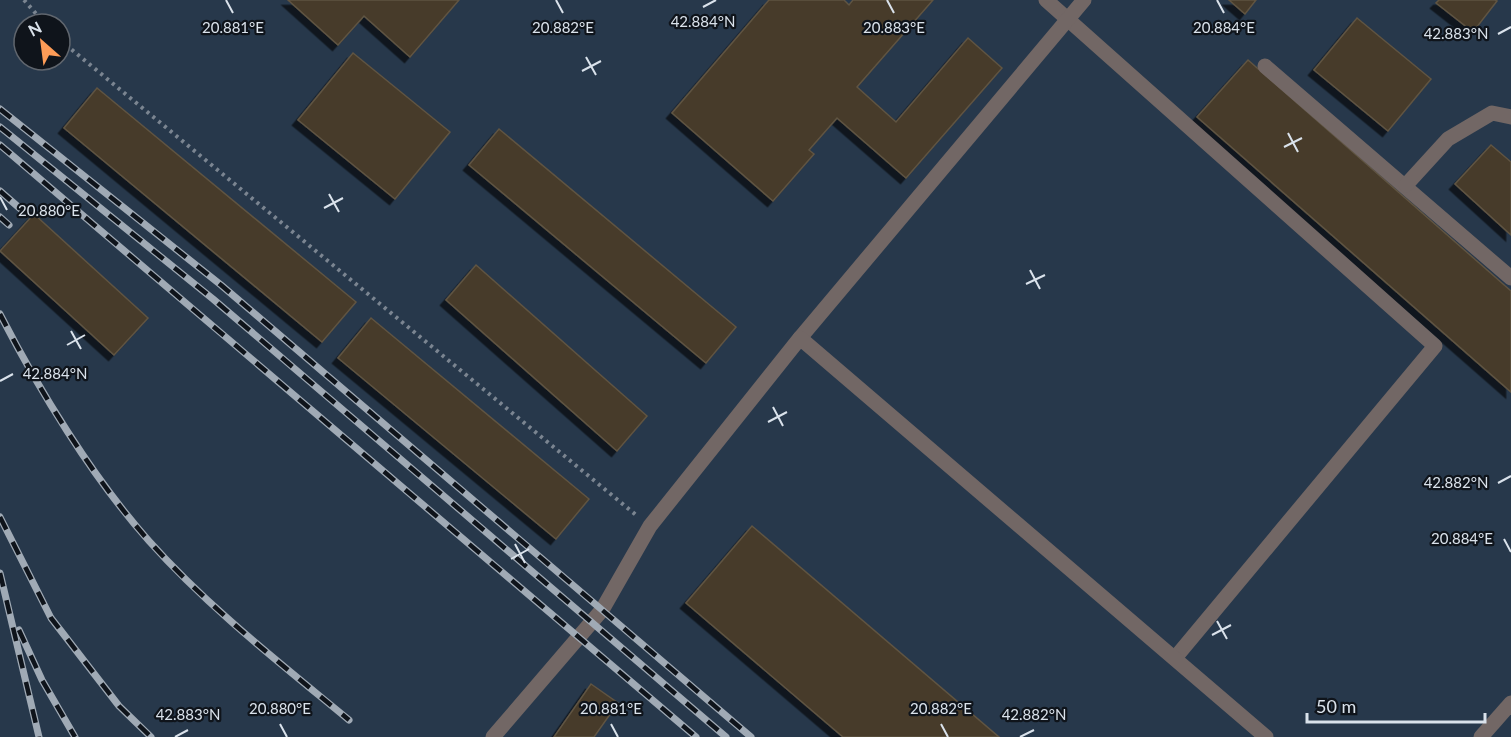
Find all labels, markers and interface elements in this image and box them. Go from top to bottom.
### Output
north arrow [12,12,72,72]
text: 42.884°N [671,12,735,30]
text: N [25,17,45,40]
text: 20.881°E [202,18,264,36]
text: 20.882°E [532,18,594,36]
text: 20.883°E [863,18,925,36]
text: 20.884°E [1193,18,1255,36]
text: 42.883°N [1424,24,1488,42]
text: 20.880°E [18,201,80,219]
text: 42.884°N [23,364,87,382]
text: 42.882°N [1424,473,1488,491]
text: 20.884°E [1431,529,1493,547]
scale bar [1307,686,1486,724]
text: 50 m [1316,695,1356,717]
text: 20.880°E [249,699,311,717]
text: 20.881°E [580,699,642,717]
text: 20.882°E [910,699,972,717]
text: 42.883°N [156,705,220,723]
text: 42.882°N [1002,705,1066,723]

